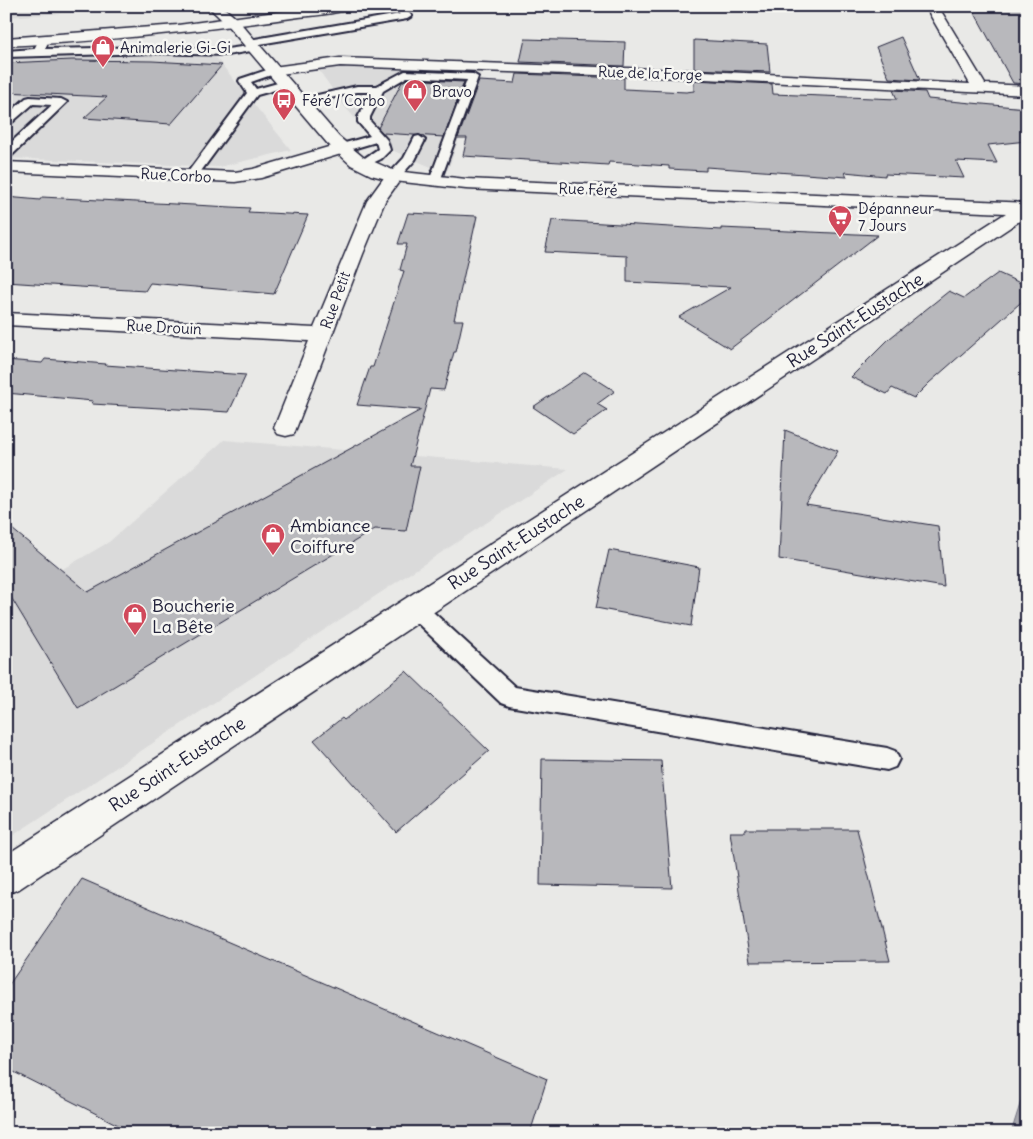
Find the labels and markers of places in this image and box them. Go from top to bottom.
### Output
shop icon: Animalerie Gi-Gi [90,34,116,68]
place label: Animalerie Gi-Gi [120,38,231,57]
shop icon: Bravo [402,78,428,112]
place label: Bravo [432,82,472,101]
bus stop icon: Féré / Corbo [271,87,297,121]
place label: Féré / Corbo [302,91,385,110]
place label: Dépanneur 7 Jours [858,199,934,235]
supermarket icon: Dépanneur 7 Jours [827,204,853,238]
place label: Ambiance Coiffure [290,514,371,558]
shop icon: Ambiance Coiffure [260,522,286,556]
place label: Boucherie La Bête [152,594,235,638]
shop icon: Boucherie La Bête [122,602,148,636]

